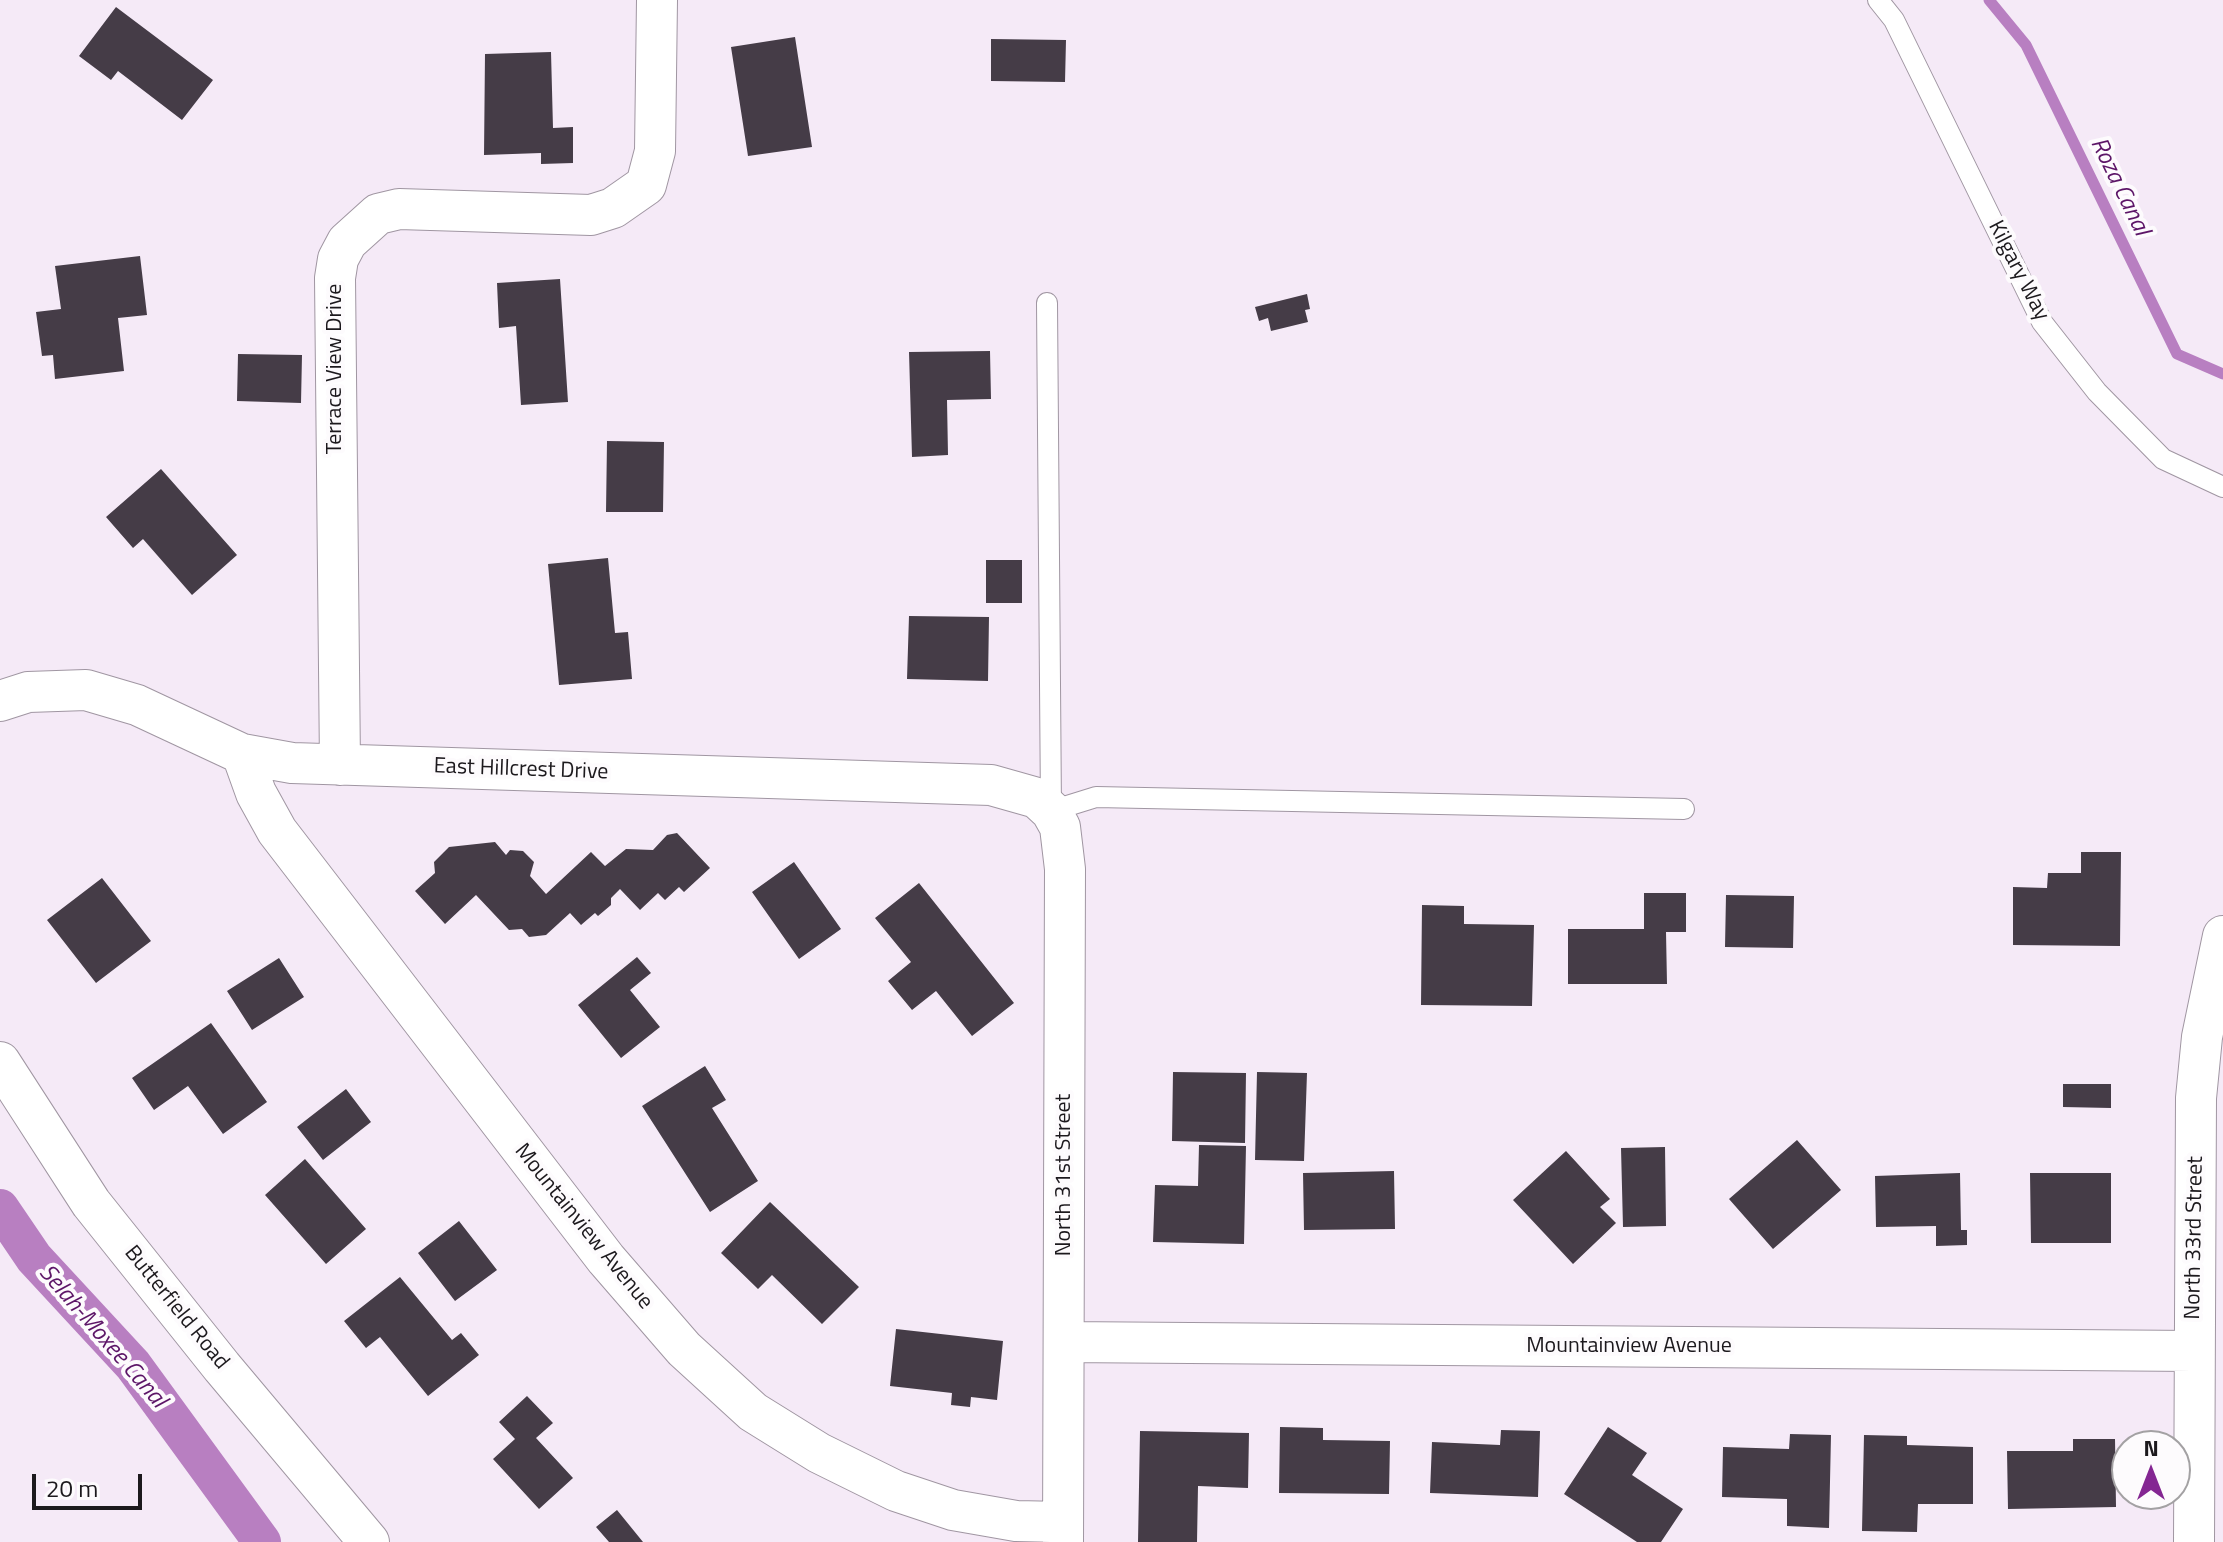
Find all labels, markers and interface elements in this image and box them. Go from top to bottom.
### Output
water label: Roza Canal [2083,133,2155,241]
street label: Kilgary Way [1982,217,2054,325]
street label: Terrace View Drive [323,284,349,454]
street label: East Hillcrest Drive [433,754,609,786]
street label: North 31st Street [1052,1094,1078,1256]
street label: Mountainview Avenue [508,1139,658,1315]
street label: North 33rd Street [2180,1156,2210,1320]
street label: Butterfield Road [118,1241,234,1375]
water label: Selah-Moxee Canal [32,1259,172,1415]
street label: Mountainview Avenue [1526,1334,1732,1360]
north arrow [2111,1430,2191,1510]
text: N [2143,1431,2159,1465]
scale bar [36,1458,146,1508]
text: 20 m [46,1470,98,1506]

